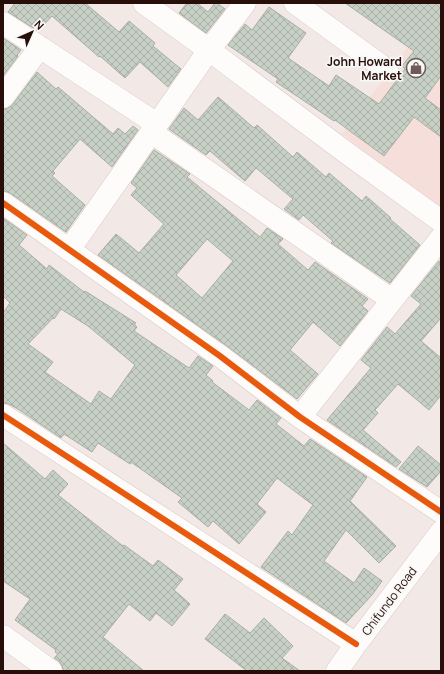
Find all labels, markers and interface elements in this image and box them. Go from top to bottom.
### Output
north arrow [12,12,52,52]
text: N [31,16,48,33]
place label: John Howard Market [327,53,402,84]
shop icon: John Howard Market [405,57,427,79]
street label: Chifundo Road [358,563,420,639]

